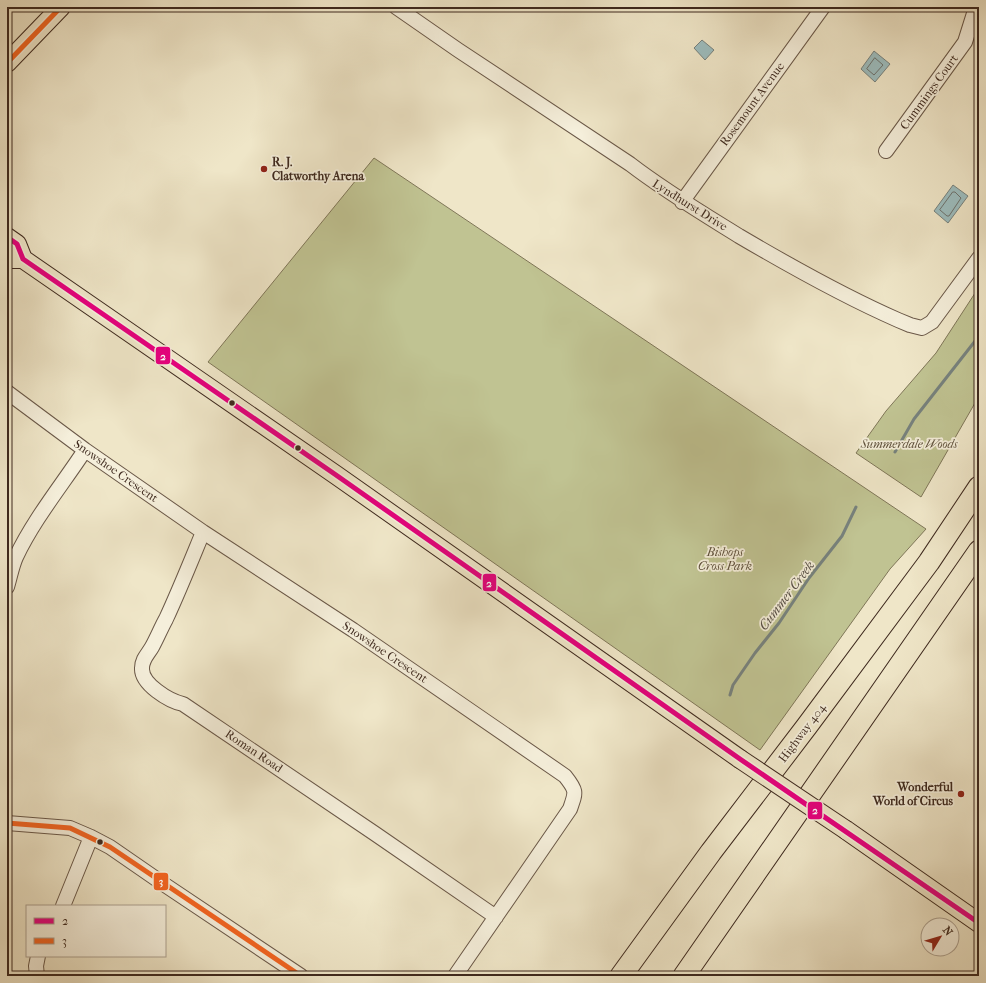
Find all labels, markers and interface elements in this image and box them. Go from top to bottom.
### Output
street label: Cummings Court [897,51,961,132]
street label: Rosemount Avenue [717,59,787,149]
place label: R. J. Clatworthy Arena [272,155,364,184]
marker: R. J. Clatworthy Arena [259,164,269,174]
street label: Lyndhurst Drive [650,176,730,234]
line badge: 2 [155,346,171,365]
text: 2 [160,350,166,363]
unlabelled marker [227,398,237,408]
street label: Snowshoe Crescent [71,437,161,506]
park label: Summerdale Woods [860,437,958,451]
unlabelled marker [293,443,303,453]
park label: Bishops Cross Park [698,545,752,573]
water label: Cummer Creek [756,558,817,633]
line badge: 2 [482,573,497,592]
text: 2 [486,577,492,590]
street label: Snowshoe Crescent [340,618,431,686]
street label: Highway 404 [775,700,829,765]
street label: Roman Road [223,727,286,776]
place label: Wonderful World of Circus [872,780,954,808]
marker: Wonderful World of Circus [956,789,966,799]
line badge: 2 [807,801,823,820]
text: 2 [812,804,818,817]
unlabelled marker [95,837,105,847]
line badge: 3 [153,872,169,891]
text: 3 [159,875,164,888]
legend [26,905,166,957]
text: 2 [62,914,68,928]
north arrow [920,917,960,957]
text: N [940,924,956,939]
text: 3 [62,934,67,948]

